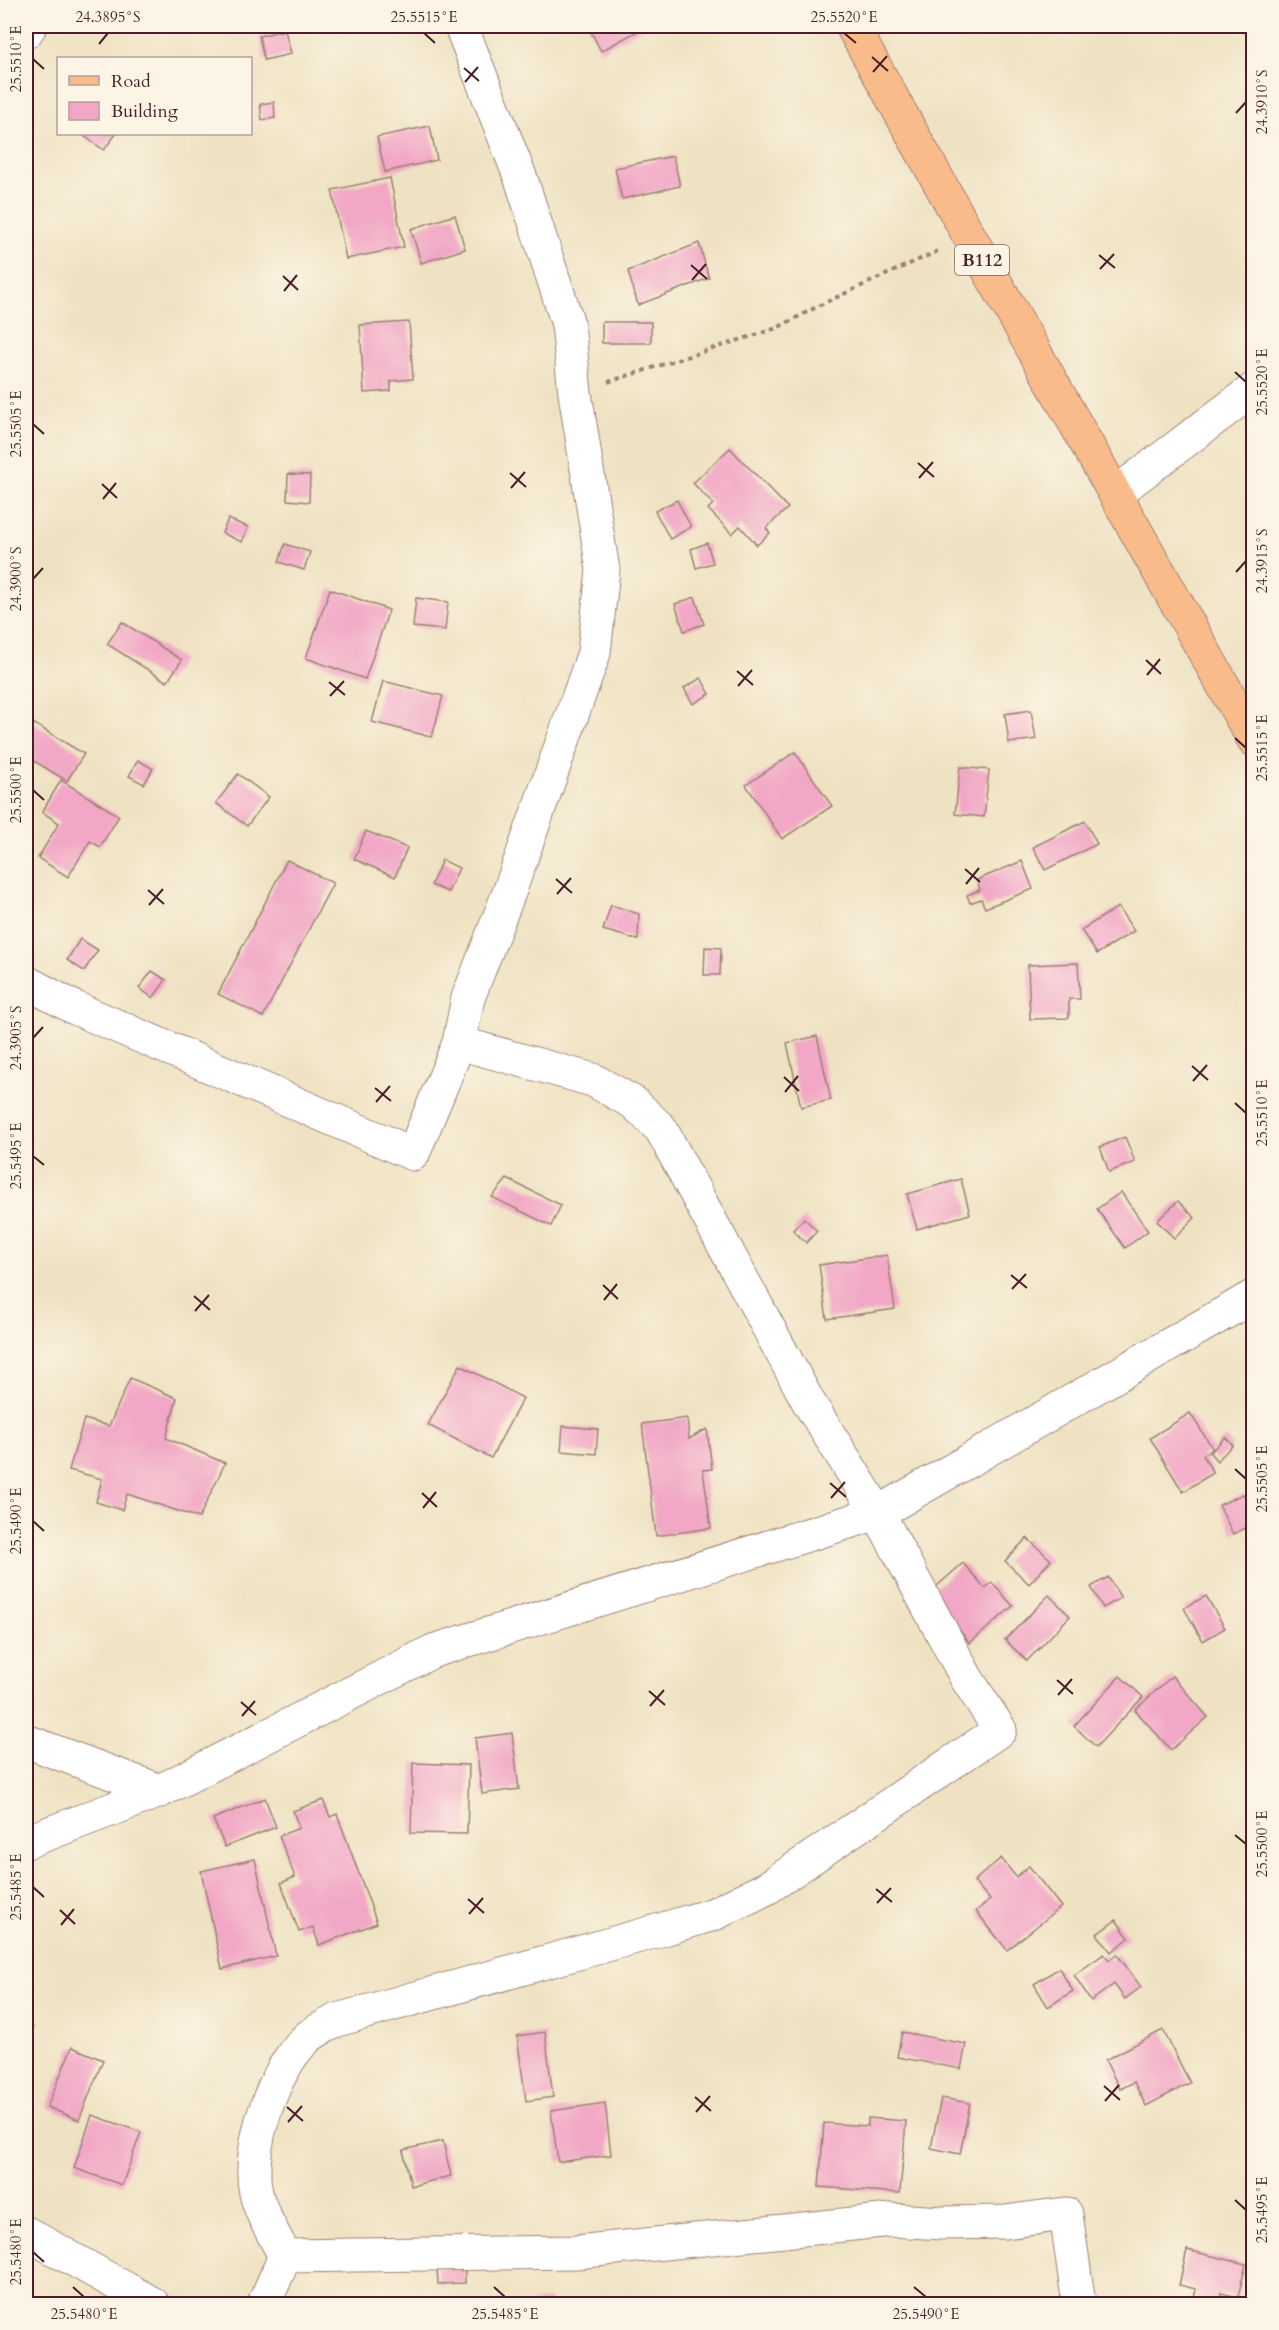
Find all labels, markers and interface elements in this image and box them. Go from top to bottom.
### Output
text: 24.3895°S [75,7,141,27]
text: 25.5515°E [391,7,457,27]
text: 25.5520°E [811,7,877,27]
text: 25.5510°E [6,26,26,92]
legend [57,57,252,135]
text: Road [111,69,151,94]
text: 24.3910°S [1252,69,1272,135]
text: Building [111,99,179,124]
road number: B112 [955,245,1009,275]
text: 25.5520°E [1252,349,1272,415]
text: 25.5505°E [6,391,26,457]
text: 24.3915°S [1252,528,1272,594]
text: 24.3900°S [6,546,26,612]
text: 25.5515°E [1252,715,1272,781]
text: 25.5500°E [6,757,26,823]
text: 24.3905°S [6,1005,26,1071]
text: 25.5510°E [1252,1080,1272,1146]
text: 25.5495°E [6,1123,26,1189]
text: 25.5505°E [1252,1446,1272,1512]
text: 25.5490°E [6,1488,26,1554]
text: 25.5500°E [1252,1811,1272,1877]
text: 25.5485°E [6,1854,26,1920]
text: 25.5495°E [1252,2177,1272,2243]
text: 25.5480°E [6,2219,26,2285]
text: 25.5480°E [51,2304,117,2324]
text: 25.5485°E [472,2304,538,2324]
text: 25.5490°E [893,2304,959,2324]

